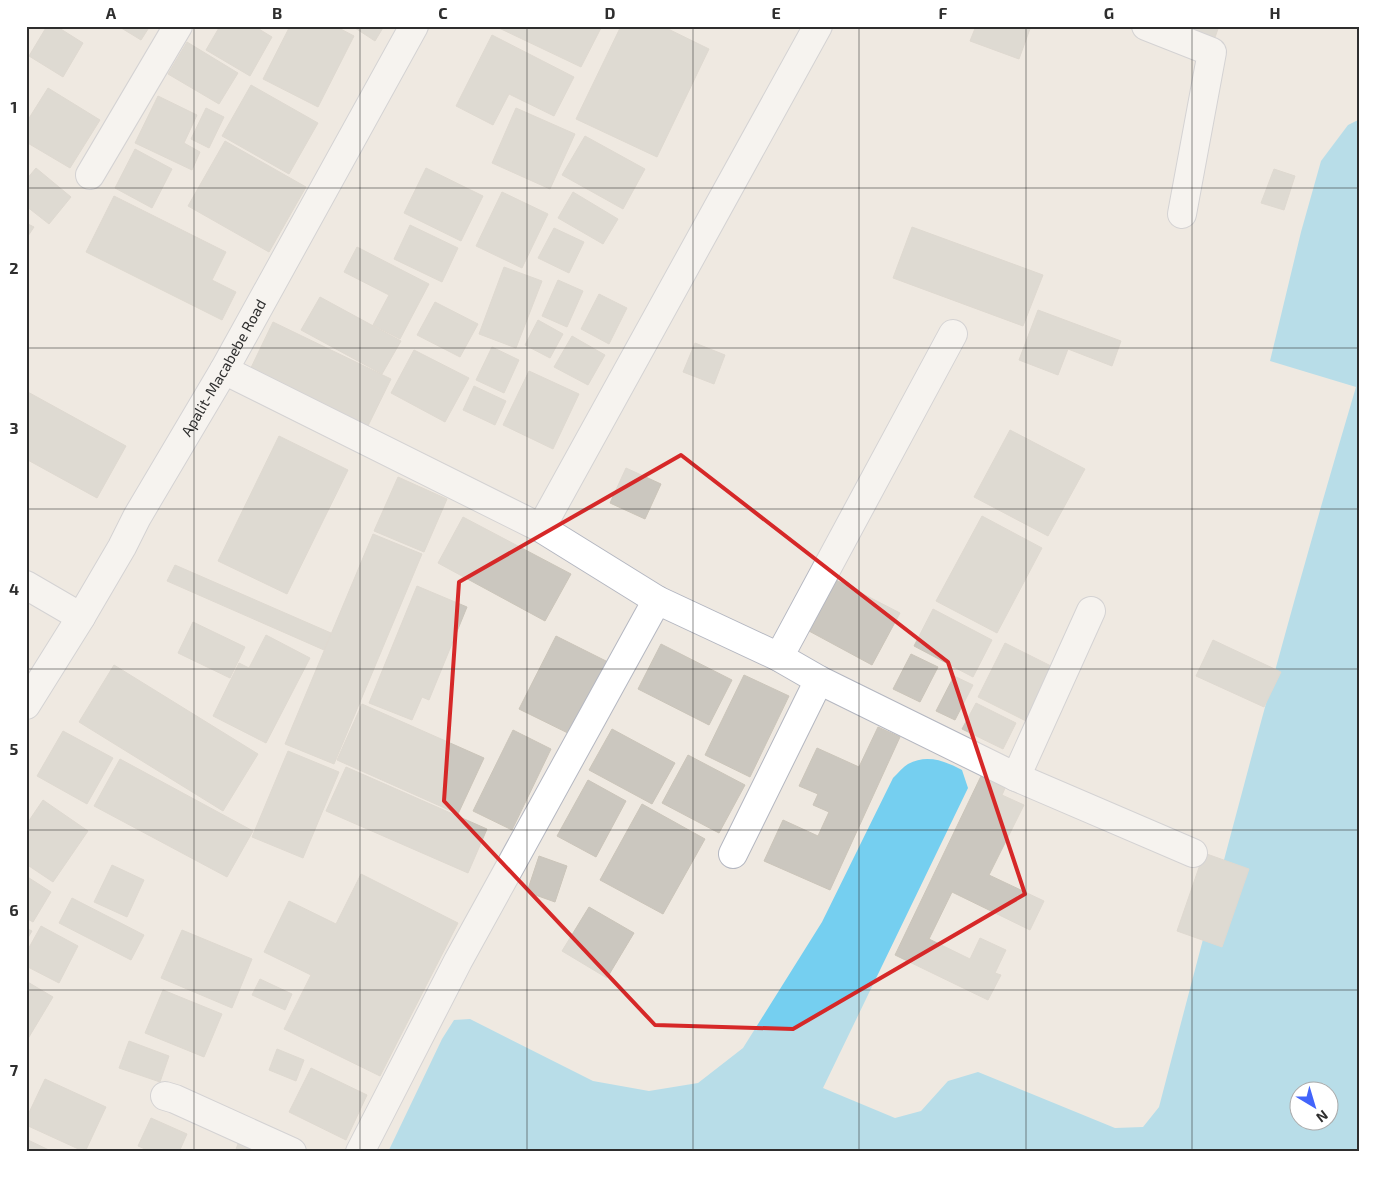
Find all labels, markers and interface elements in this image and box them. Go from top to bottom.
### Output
text: A [106,3,117,22]
text: B [272,3,282,22]
text: C [438,3,448,22]
text: D [605,3,616,22]
text: E [771,3,781,22]
text: F [939,3,948,22]
text: G [1104,3,1114,22]
text: H [1269,3,1281,22]
text: 1 [11,97,17,116]
text: 2 [9,258,19,277]
street label: Apalit-Macabebe Road [177,296,269,439]
text: 3 [9,418,19,437]
text: 4 [9,579,19,598]
text: 5 [10,739,19,758]
text: 6 [9,900,19,919]
text: 7 [10,1060,19,1079]
north arrow [1288,1080,1338,1130]
text: N [1313,1107,1332,1126]

